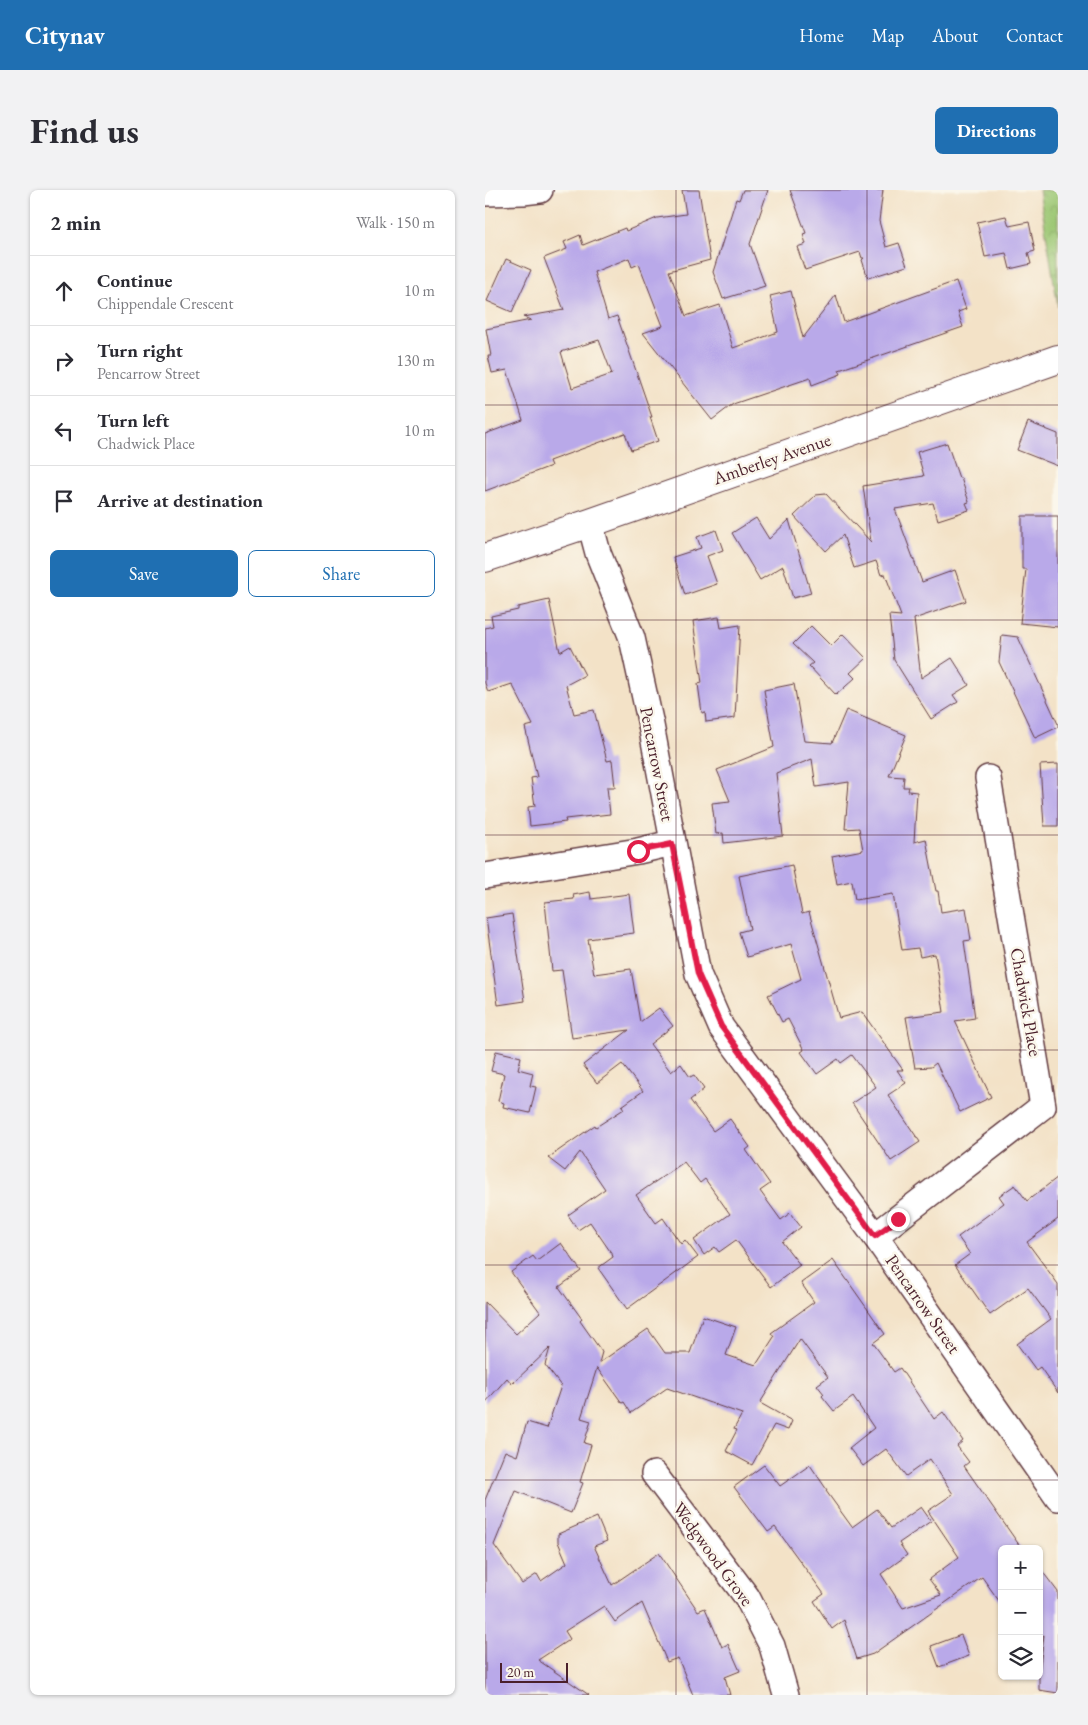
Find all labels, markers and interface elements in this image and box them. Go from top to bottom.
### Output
text: Citynav [25,20,105,51]
text: Home [799,24,844,47]
text: Map [872,24,904,47]
text: About [932,24,978,47]
text: Contact [1006,24,1063,47]
button: Directions [935,107,1058,154]
text: Find us [30,108,139,153]
text: 2 min [50,209,101,236]
text: Walk · 150 m [356,212,435,233]
text: Continue [97,268,172,293]
icon: ahead [50,277,78,305]
text: 10 m [404,280,435,301]
text: Chippendale Crescent [97,293,234,314]
text: Turn right [97,338,183,363]
icon: right [50,347,78,375]
text: 130 m [396,350,435,371]
text: Pencarrow Street [97,363,200,384]
text: Turn left [97,408,169,433]
icon: left [50,417,78,445]
text: 10 m [404,420,435,441]
street label: Amberley Avenue [709,428,834,490]
text: Chadwick Place [97,433,195,454]
icon: arrive [50,487,78,515]
text: Arrive at destination [97,488,263,513]
button: Save [50,550,238,597]
button: Share [248,550,435,597]
street label: Pencarrow Street [635,705,680,823]
route start [627,840,650,863]
street label: Chadwick Place [1006,946,1047,1058]
route end [887,1208,910,1231]
street label: Pencarrow Street [881,1250,966,1358]
street label: Wedgwood Grove [668,1497,759,1610]
map controls [998,1545,1043,1680]
button: + [998,1545,1043,1590]
button: − [998,1590,1043,1635]
button: layers [998,1635,1043,1680]
scale bar [500,1660,567,1683]
text: 20 m [507,1663,534,1681]

